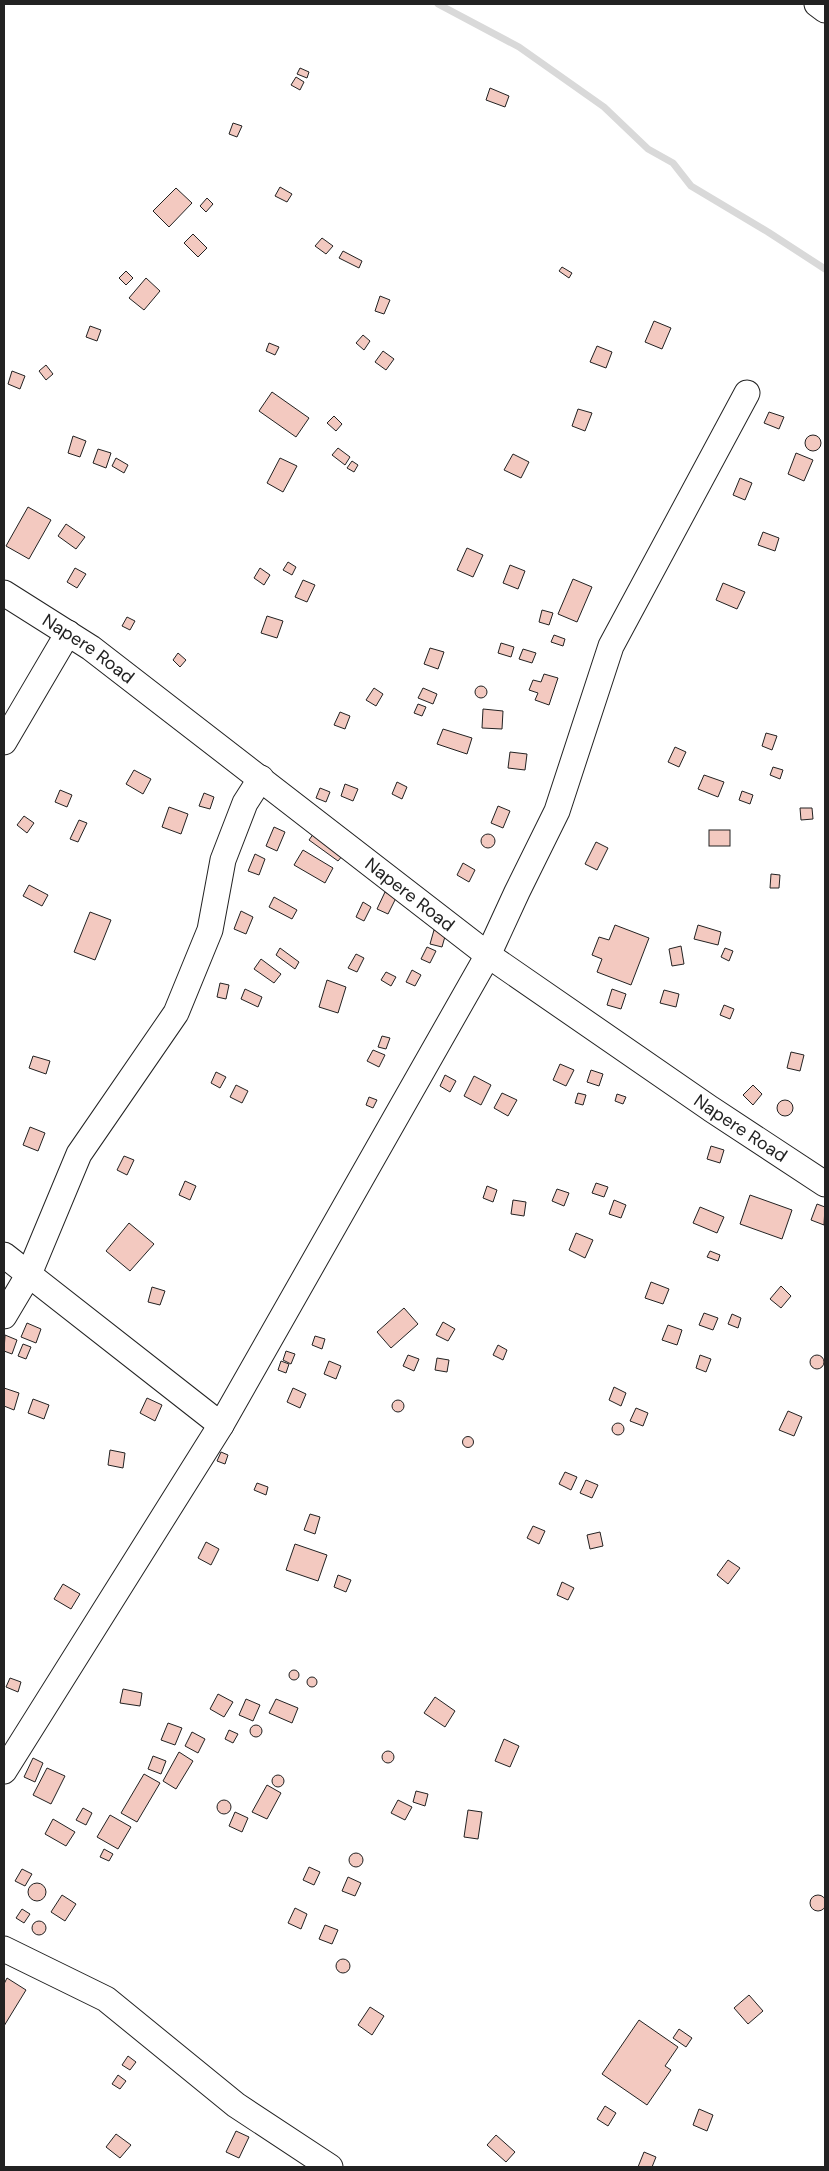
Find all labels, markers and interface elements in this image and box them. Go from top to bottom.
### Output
street label: Napere Road [38,608,139,689]
street label: Napere Road [360,852,460,937]
street label: Napere Road [689,1089,792,1168]

